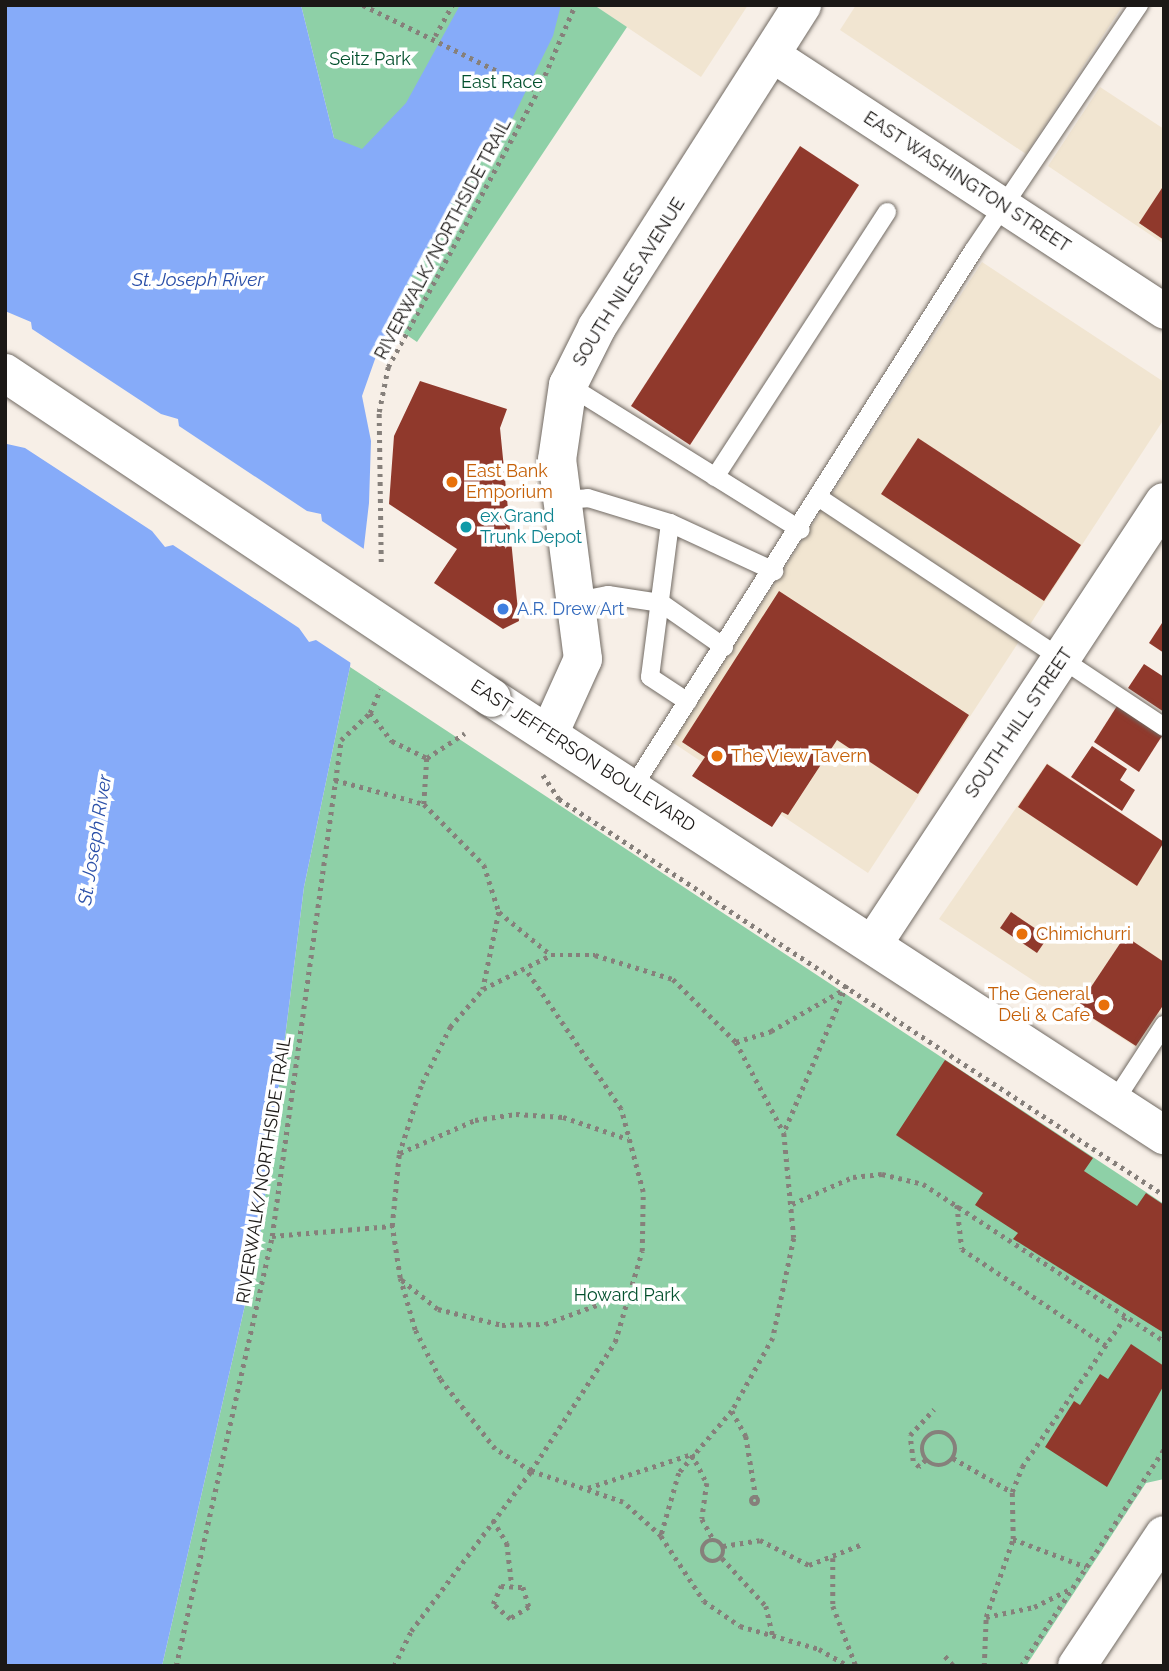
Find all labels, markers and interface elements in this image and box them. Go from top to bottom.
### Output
park label: Seitz Park [329,48,411,70]
park label: East Race [461,71,543,93]
street label: EAST WASHINGTON STREET [859,107,1075,257]
street label: RIVERWALK/NORTHSIDE TRAIL [370,114,516,364]
street label: SOUTH NILES AVENUE [568,194,690,370]
water label: St. Joseph River [132,269,264,291]
place label: East Bank Emporium [466,461,553,504]
marker: East Bank Emporium [444,474,460,490]
place label: ex Grand Trunk Depot [480,506,582,548]
marker: ex Grand Trunk Depot [458,519,474,535]
place label: A.R. Drew Art [517,598,625,620]
marker: A.R. Drew Art [495,601,511,617]
street label: SOUTH HILL STREET [961,644,1077,802]
street label: EAST JEFFERSON BOULEVARD [466,675,700,837]
place label: The View Tavern [731,745,869,767]
marker: The View Tavern [709,748,725,764]
water label: St. Joseph River [73,773,117,907]
place label: Chimichurri [1036,923,1131,945]
marker: Chimichurri [1014,926,1030,942]
place label: The General Deli & Cafe [988,984,1090,1026]
marker: The General Deli & Cafe [1096,997,1112,1013]
street label: RIVERWALK/NORTHSIDE TRAIL [232,1035,296,1305]
park label: Howard Park [574,1284,680,1306]

